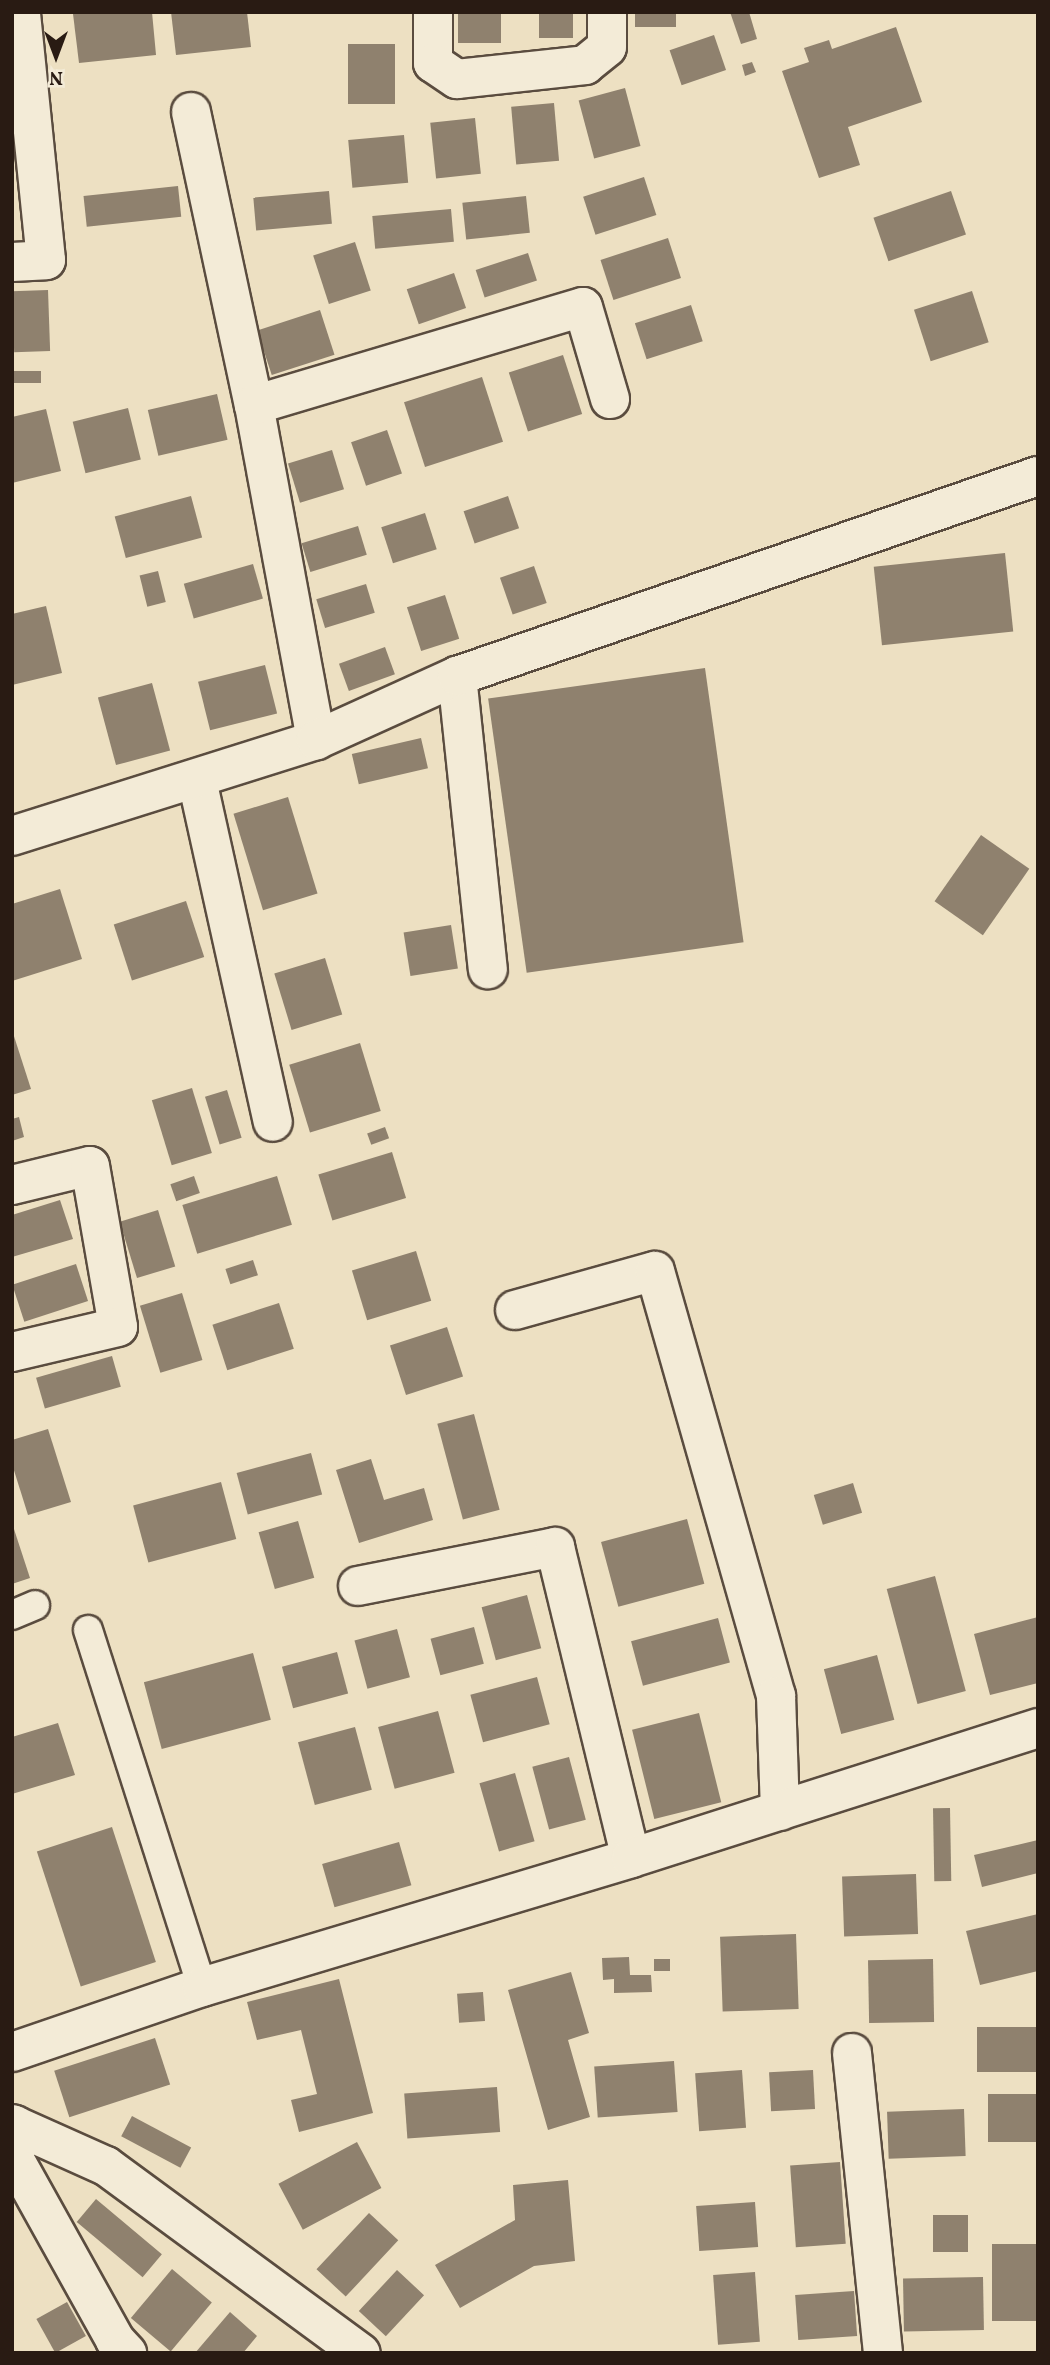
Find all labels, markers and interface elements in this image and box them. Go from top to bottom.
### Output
north arrow [21,21,91,91]
text: N [49,64,63,90]

